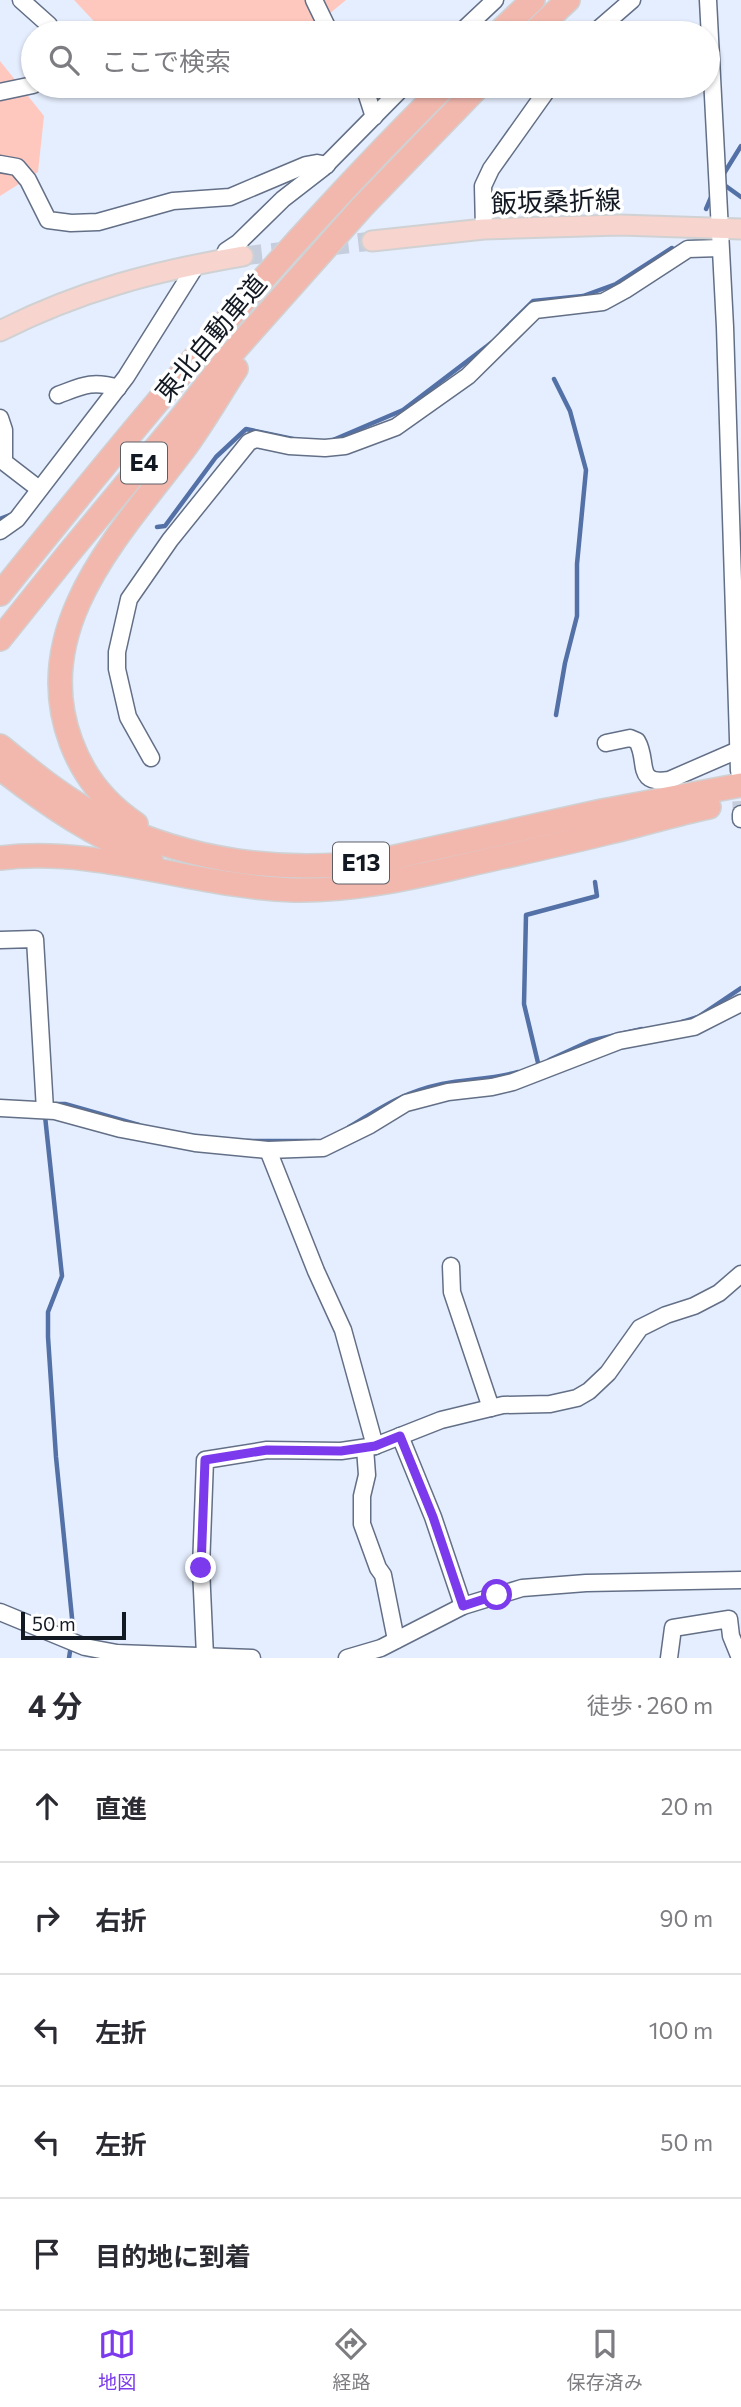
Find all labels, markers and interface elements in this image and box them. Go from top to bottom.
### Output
search box [21,21,720,98]
icon: search [45,41,83,79]
text: ここで検索 [101,45,231,76]
street label: 飯坂桑折線 [490,183,621,218]
street label: 東北自動車道 [148,267,272,407]
road number: E4 [121,442,167,484]
road number: E13 [333,842,389,884]
route end [185,1552,216,1583]
route start [481,1579,512,1610]
scale bar [21,1609,126,1641]
text: 50 m [32,1612,76,1635]
text: 4 分 [28,1686,82,1723]
text: 徒歩 · 260 m [587,1691,713,1719]
icon: ahead [28,1787,66,1825]
text: 直進 [95,1792,147,1823]
text: 20 m [661,1792,713,1820]
icon: right [28,1899,66,1937]
text: 右折 [95,1904,147,1935]
text: 90 m [660,1904,713,1932]
icon: left [28,2011,66,2049]
text: 左折 [95,2016,147,2047]
text: 100 m [649,2016,713,2044]
icon: left [28,2123,66,2161]
text: 左折 [95,2128,147,2159]
text: 50 m [660,2128,713,2156]
icon: arrive [28,2235,66,2273]
text: 目的地に到着 [95,2240,251,2271]
tab: 地図 [98,2325,136,2394]
tab: 経路 [332,2325,371,2394]
tab: 保存済み [567,2325,643,2394]

